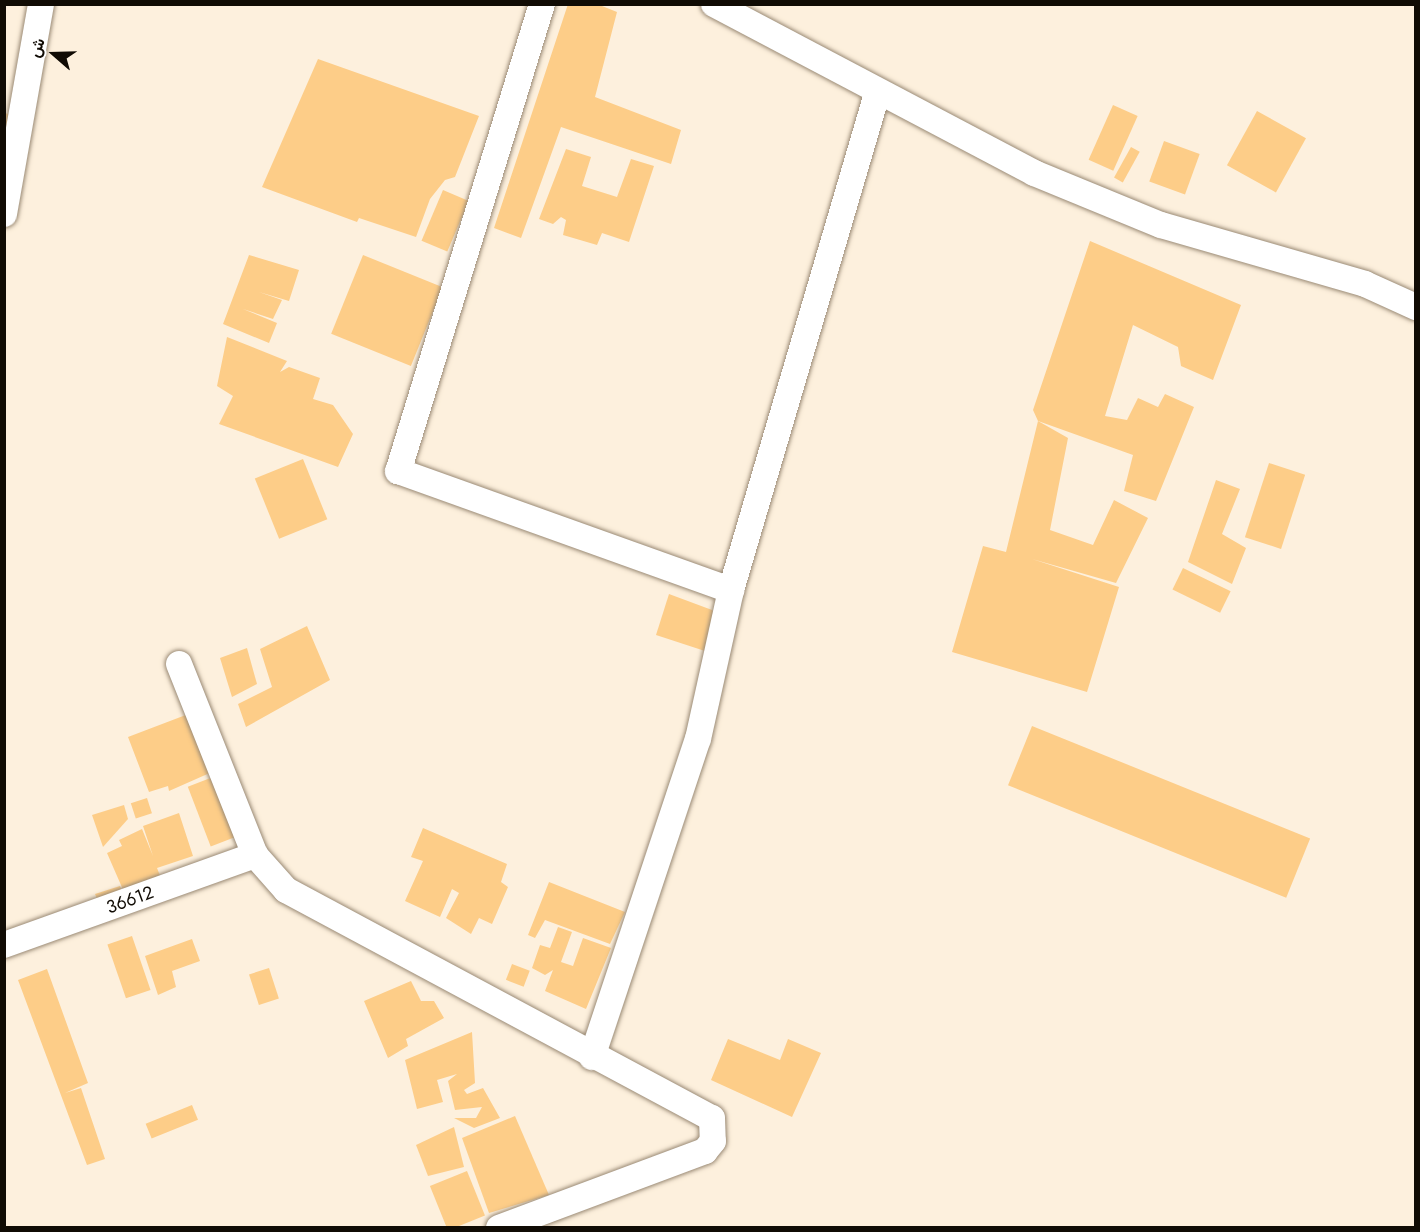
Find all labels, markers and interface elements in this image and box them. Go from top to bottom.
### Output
north arrow [24,24,84,84]
text: ش [23,35,51,61]
street label: 36612 [103,881,157,919]

